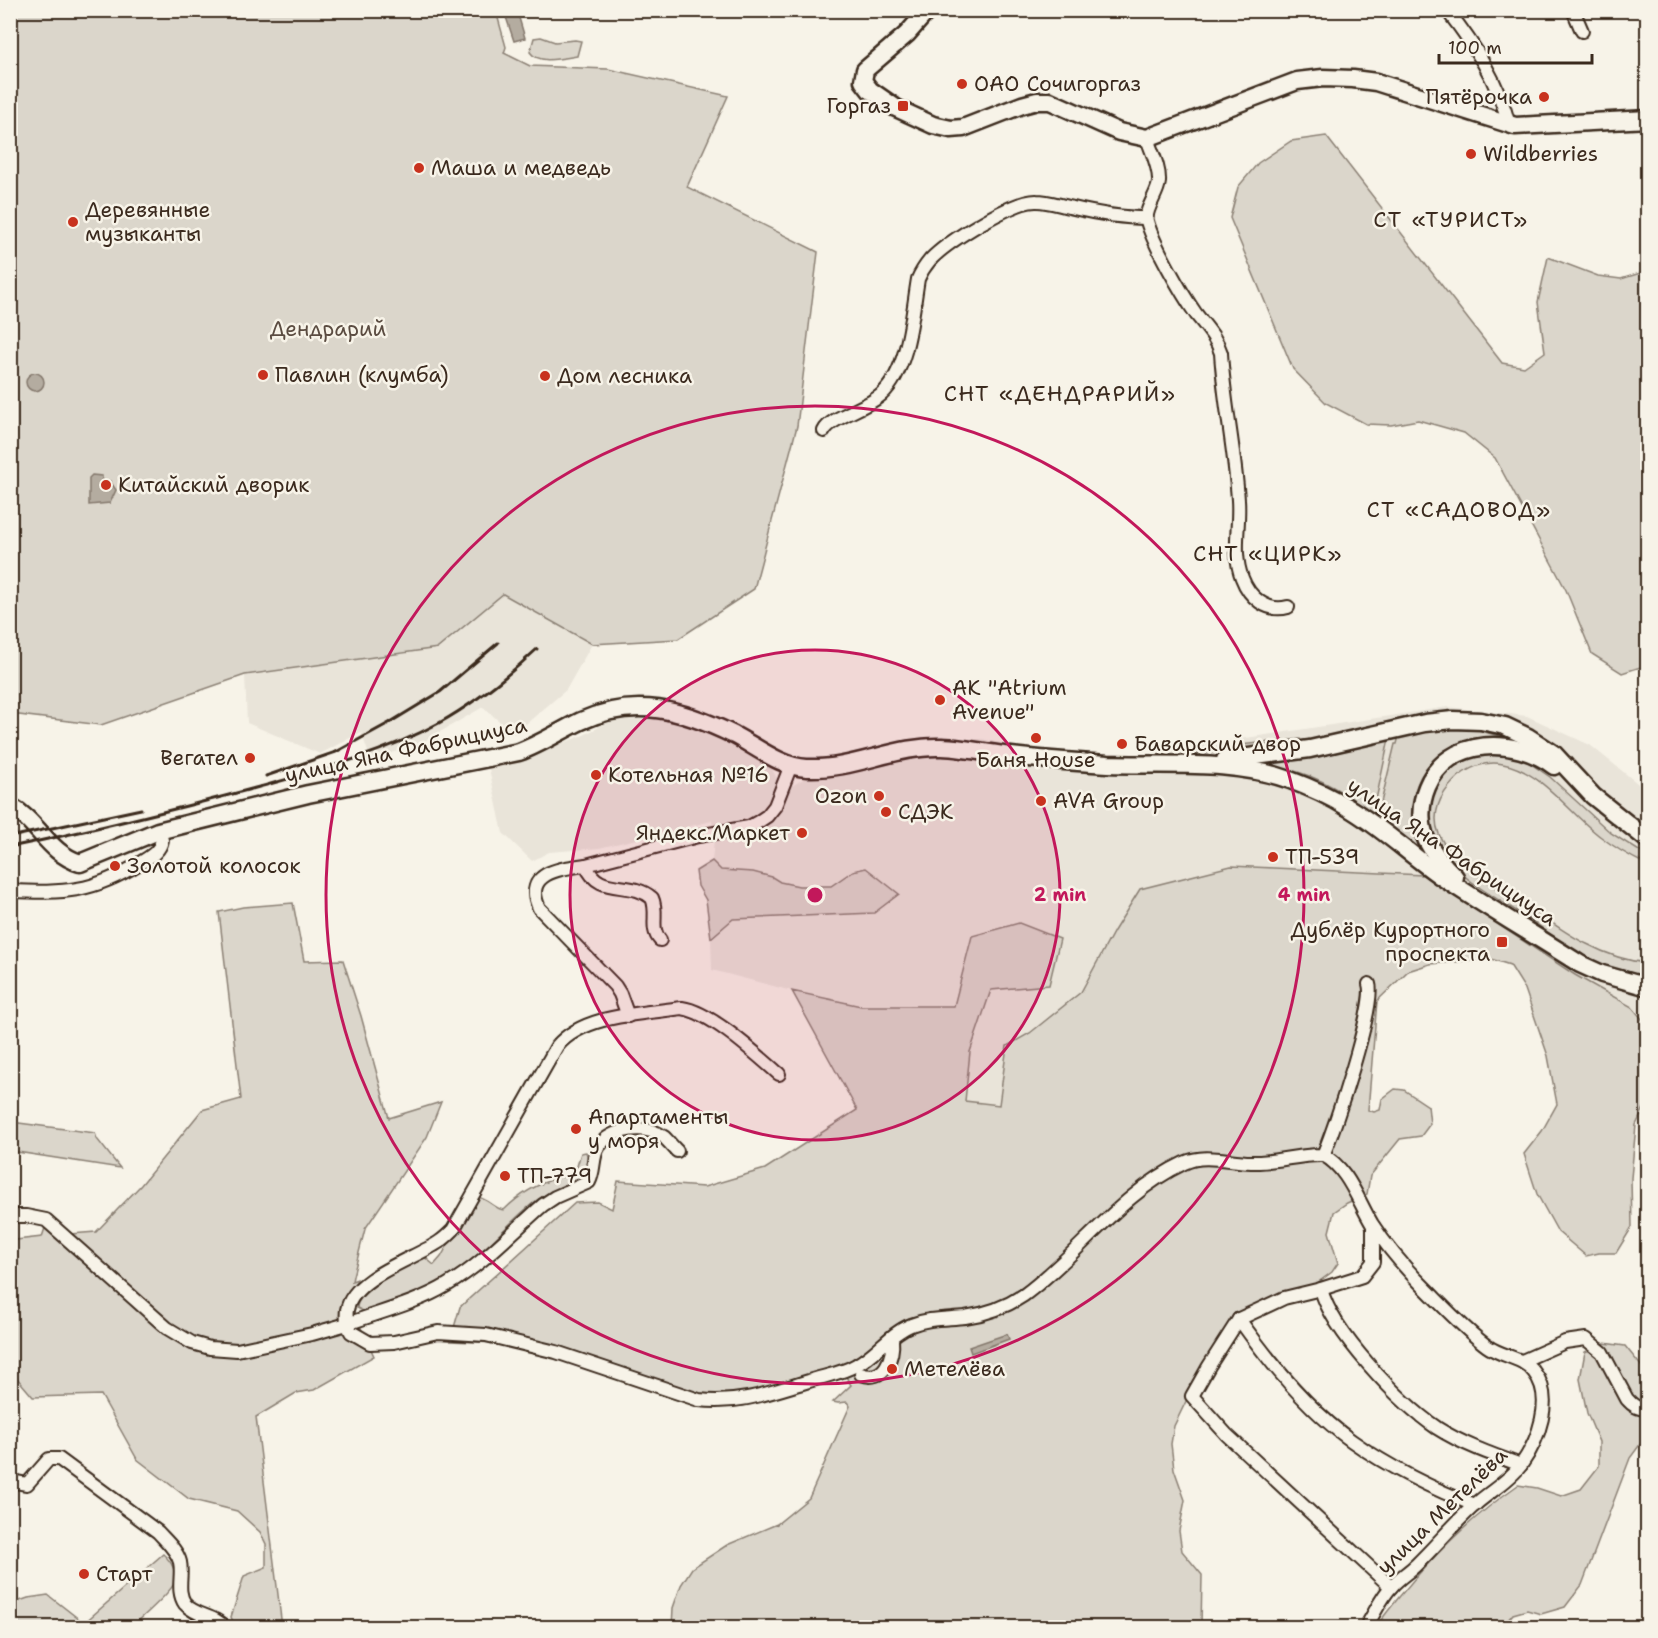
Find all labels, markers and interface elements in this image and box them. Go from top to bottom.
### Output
scale bar [1439,27,1592,65]
text: 100 m [1448,36,1502,60]
place label: ОАО Сочигоргаз [974,70,1141,98]
marker: ОАО Сочигоргаз [955,77,969,91]
place label: Пятёрочка [1426,83,1532,111]
marker: Пятёрочка [1537,90,1551,104]
place label: Горгаз [827,92,891,120]
marker: Горгаз [896,99,910,113]
place label: Wildberries [1483,140,1598,168]
marker: Wildberries [1464,147,1478,161]
place label: Маша и медведь [431,154,611,182]
marker: Маша и медведь [412,161,426,175]
place label: Деревянные музыканты [85,196,210,248]
district label: СТ «ТУРИСТ» [1373,205,1529,234]
marker: Деревянные музыканты [66,215,80,229]
park label: Дендрарий [270,315,387,343]
place label: Павлин (клумба) [275,361,449,389]
place label: Дом лесника [557,362,692,390]
marker: Павлин (клумба) [256,368,270,382]
marker: Дом лесника [538,369,552,383]
district label: СНТ «ДЕНДРАРИЙ» [944,379,1176,408]
place label: Китайский дворик [118,471,309,499]
marker: Китайский дворик [99,478,113,492]
district label: СТ «САДОВОД» [1366,495,1552,524]
district label: СНТ «ЦИРК» [1193,539,1343,568]
place label: АК "Atrium Avenue" [952,674,1067,726]
marker: АК "Atrium Avenue" [933,693,947,707]
street label: улица Яна Фабрициуса [282,711,530,789]
place label: Баварский двор [1134,730,1301,758]
marker: Баня House [1029,731,1043,745]
marker: Баварский двор [1115,737,1129,751]
place label: Вегател [160,744,238,772]
place label: Баня House [976,746,1096,774]
marker: Вегател [243,751,257,765]
place label: Котельная №16 [608,761,769,789]
marker: Котельная №16 [589,768,603,782]
street label: улица Яна Фабрициуса [1342,771,1562,933]
place label: Ozon [815,782,867,810]
place label: AVA Group [1053,787,1164,815]
marker: Ozon [872,789,886,803]
marker: AVA Group [1034,794,1048,808]
place label: СДЭК [898,798,954,826]
marker: СДЭК [879,805,893,819]
place label: Яндекс.Маркет [636,819,790,847]
marker: Яндекс.Маркет [795,826,809,840]
place label: ТП-539 [1285,843,1359,871]
marker: ТП-539 [1266,850,1280,864]
place label: Золотой колосок [127,852,301,880]
marker: Золотой колосок [108,859,122,873]
text: 2 min [1034,883,1086,907]
text: 4 min [1278,883,1330,907]
centre of rings [805,885,825,905]
place label: Дублёр Курортного проспекта [1290,916,1490,968]
marker: Дублёр Курортного проспекта [1495,935,1509,949]
place label: Апартаменты у моря [588,1103,729,1155]
marker: Апартаменты у моря [569,1122,583,1136]
place label: ТП-779 [517,1162,592,1190]
marker: ТП-779 [498,1169,512,1183]
place label: Метелёва [904,1355,1005,1383]
marker: Метелёва [885,1362,899,1376]
street label: улица Метелёва [1371,1441,1513,1581]
place label: Старт [96,1560,153,1588]
marker: Старт [77,1567,91,1581]

